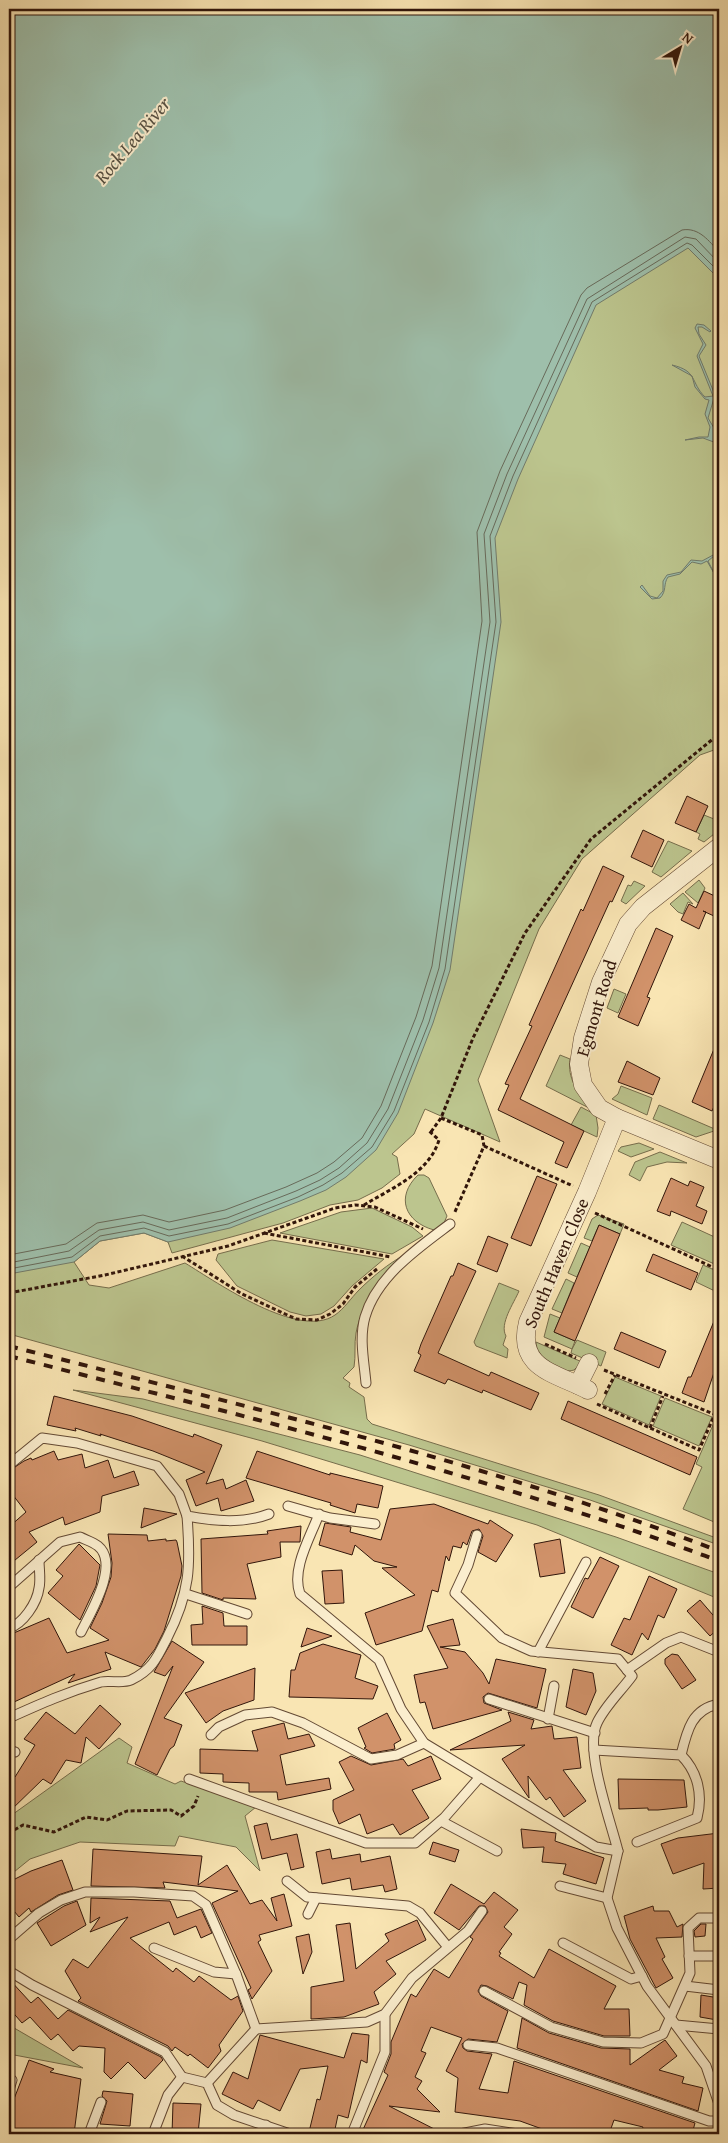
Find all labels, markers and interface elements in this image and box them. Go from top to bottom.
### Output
north arrow [656,22,706,72]
text: N [678,27,698,49]
water label: Rock Lea River [87,90,177,190]
street label: Egmont Road [568,956,624,1060]
street label: South Haven Close [516,1194,596,1332]

